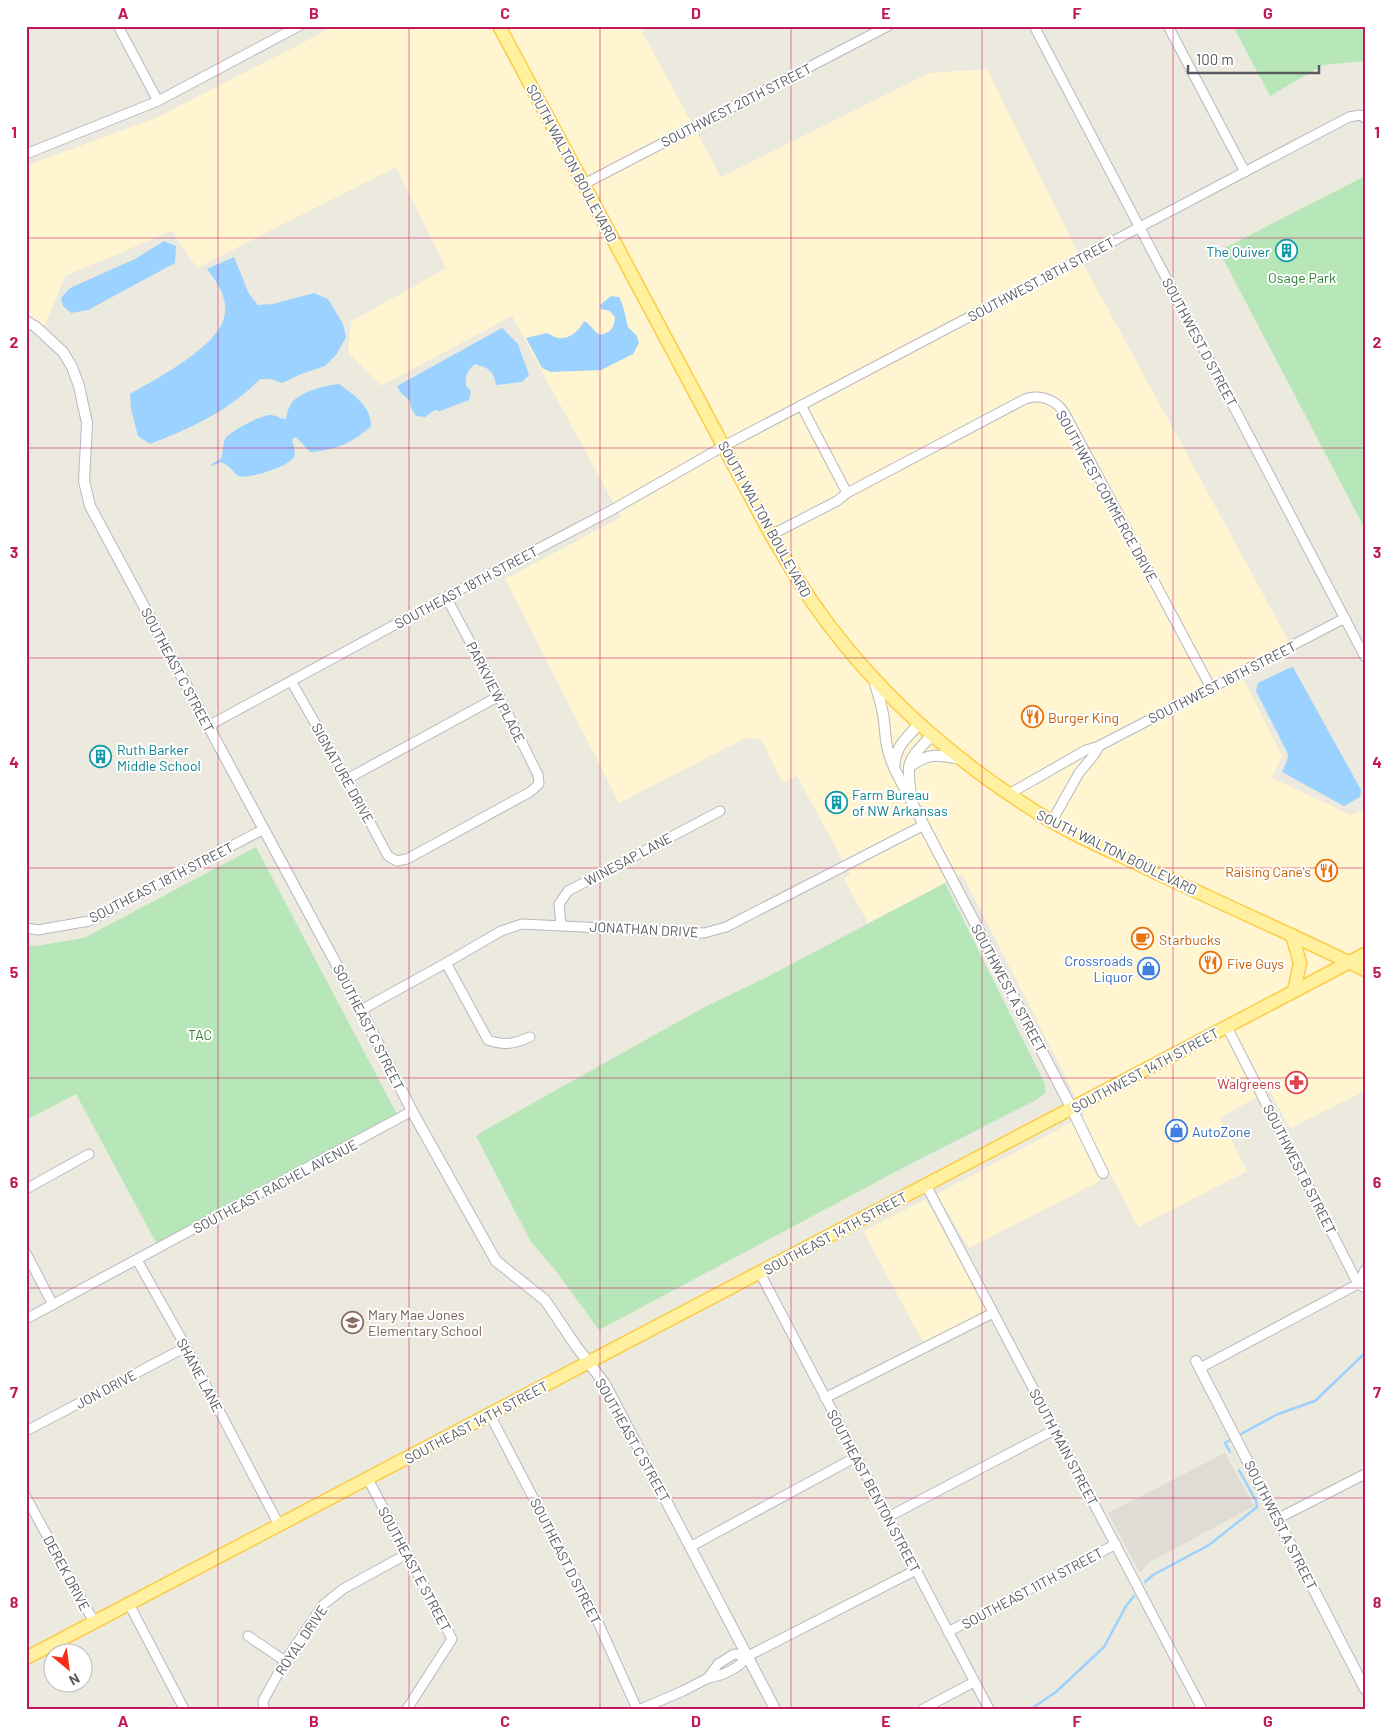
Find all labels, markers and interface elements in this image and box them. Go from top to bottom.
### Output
text: A [118,3,129,22]
text: B [309,3,319,22]
text: C [500,3,510,22]
text: D [691,3,701,22]
text: E [881,3,891,22]
text: F [1073,3,1082,22]
text: G [1263,3,1273,22]
scale bar [1188,42,1320,74]
text: 100 m [1196,50,1234,68]
street label: SOUTHWEST 20TH STREET [658,60,814,150]
street label: SOUTH WALTON BOULEVARD [523,81,621,245]
text: 1 [11,122,17,141]
text: 1 [1374,122,1380,141]
street label: SOUTHWEST 18TH STREET [965,233,1117,325]
building icon: The Quiver [1274,239,1298,263]
place label: The Quiver [1206,243,1270,260]
park label: Osage Park [1268,269,1336,286]
street label: SOUTHWEST D STREET [1159,275,1241,409]
text: 2 [10,332,19,351]
text: 2 [1373,332,1382,351]
street label: SOUTHWEST COMMERCE DRIVE [1053,407,1161,585]
street label: SOUTH WALTON BOULEVARD [715,438,815,600]
text: 3 [10,542,18,561]
street label: SOUTHEAST 18TH STREET [392,542,540,632]
text: 3 [1373,542,1381,561]
street label: SOUTHEAST C STREET [138,605,218,735]
street label: SOUTHWEST 16TH STREET [1145,637,1299,727]
street label: PARKVIEW PLACE [463,639,529,745]
restaurant icon: Burger King [1020,705,1044,729]
place label: Burger King [1048,709,1119,726]
street label: SIGNATURE DRIVE [308,720,378,826]
place label: Ruth Barker Middle School [117,741,201,774]
building icon: Ruth Barker Middle School [89,745,113,769]
text: 4 [9,752,19,771]
text: 4 [1372,752,1382,771]
place label: Farm Bureau of NW Arkansas [852,786,948,819]
building icon: Farm Bureau of NW Arkansas [824,790,848,814]
street label: SOUTH WALTON BOULEVARD [1034,806,1200,898]
street label: WINESAP LANE [582,829,674,889]
street label: SOUTHEAST 18TH STREET [86,838,236,926]
restaurant icon: Raising Cane's [1315,859,1339,883]
place label: Raising Cane's [1225,863,1311,880]
street label: JONATHAN DRIVE [589,918,699,940]
street label: SOUTHWEST A STREET [968,921,1050,1055]
cafe icon: Starbucks [1131,927,1155,951]
place label: Starbucks [1159,931,1221,948]
restaurant icon: Five Guys [1199,951,1223,975]
place label: Crossroads Liquor [1064,952,1133,985]
place label: Five Guys [1227,955,1284,972]
shop icon: Crossroads Liquor [1137,956,1161,980]
street label: SOUTHEAST C STREET [330,961,408,1093]
text: 5 [10,962,19,981]
text: 5 [1373,962,1382,981]
street label: SOUTHWEST 14TH STREET [1069,1024,1221,1116]
park label: TAC [188,1026,212,1043]
pharmacy icon: Walgreens [1285,1071,1309,1095]
place label: Walgreens [1217,1075,1281,1092]
street label: SOUTHWEST B STREET [1260,1101,1340,1237]
shop icon: AutoZone [1164,1119,1188,1143]
place label: AutoZone [1192,1123,1251,1140]
street label: SOUTHEAST RACHEL AVENUE [190,1135,360,1237]
text: 6 [10,1172,19,1191]
text: 6 [1373,1172,1382,1191]
street label: SOUTHEAST 14TH STREET [760,1188,910,1278]
place label: Mary Mae Jones Elementary School [368,1306,482,1339]
school or university icon: Mary Mae Jones Elementary School [340,1310,364,1334]
street label: SHANE LANE [173,1335,227,1415]
street label: JON DRIVE [73,1366,139,1412]
street label: SOUTHEAST C STREET [592,1375,674,1505]
street label: SOUTHEAST 14TH STREET [401,1377,551,1467]
text: 7 [10,1382,18,1401]
text: 7 [1373,1382,1381,1401]
street label: SOUTH MAIN STREET [1026,1386,1102,1508]
street label: SOUTHEAST BENTON STREET [824,1406,924,1576]
street label: SOUTHWEST A STREET [1241,1457,1321,1593]
street label: SOUTHEAST D STREET [527,1495,605,1627]
street label: SOUTHEAST E STREET [375,1504,455,1634]
street label: DEREK DRIVE [40,1532,94,1614]
street label: SOUTHEAST 11TH STREET [959,1544,1105,1632]
text: 8 [10,1592,19,1611]
text: 8 [1373,1592,1382,1611]
street label: ROYAL DRIVE [271,1602,331,1678]
north arrow [42,1642,92,1692]
text: N [66,1670,83,1689]
text: A [118,1711,129,1730]
text: B [309,1711,319,1730]
text: C [500,1711,510,1730]
text: D [691,1711,701,1730]
text: E [881,1711,891,1730]
text: F [1073,1711,1082,1730]
text: G [1263,1711,1273,1730]

